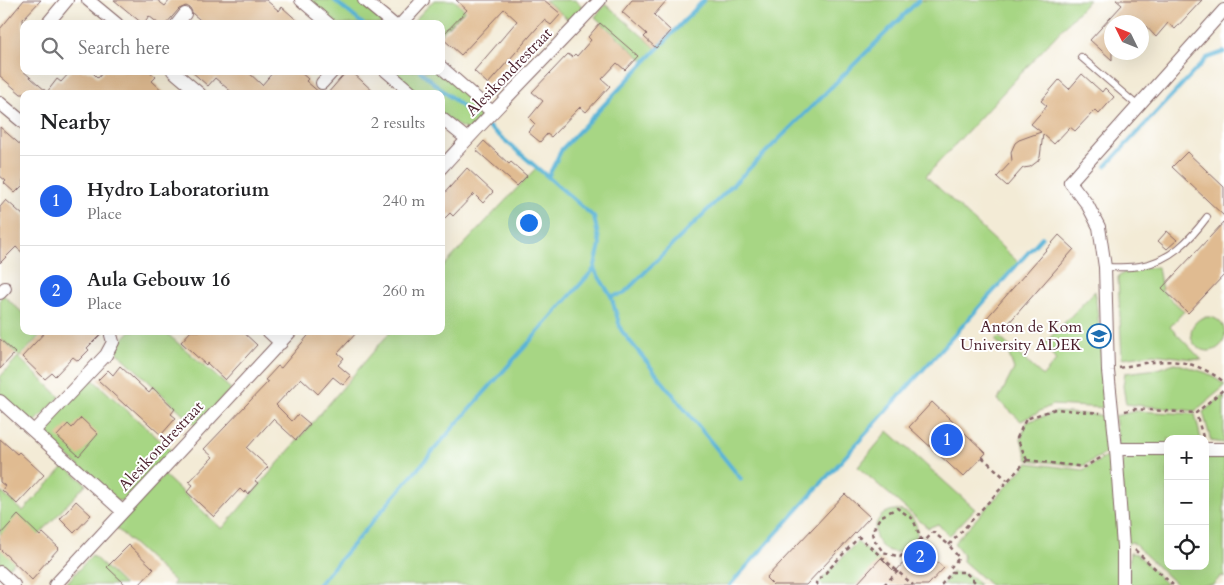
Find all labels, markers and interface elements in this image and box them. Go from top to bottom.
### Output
north arrow [1104,15,1149,60]
search box [20,20,445,75]
street label: Alesikondrestraat [461,23,557,121]
icon: search [38,34,66,62]
text: Search here [78,35,170,61]
text: Nearby [40,108,111,137]
text: 2 results [371,112,425,134]
text: Hydro Laboratorium [87,177,269,203]
text: 1 [52,190,60,212]
text: 240 m [383,190,425,212]
text: Place [87,203,122,225]
your location [516,210,542,236]
text: Aula Gebouw 16 [87,267,230,293]
text: 2 [52,280,60,302]
text: 260 m [383,280,425,302]
text: Place [87,293,122,315]
place label: Anton de Kom University ADEK [960,316,1082,356]
school or university icon: Anton de Kom University ADEK [1086,323,1112,349]
street label: Alesikondrestraat [114,396,208,496]
pin: 1 [931,421,963,459]
map controls [1164,435,1209,570]
button: + [1164,435,1209,480]
button: − [1164,480,1209,525]
button: locate [1164,525,1209,570]
pin: 2 [904,538,936,576]

